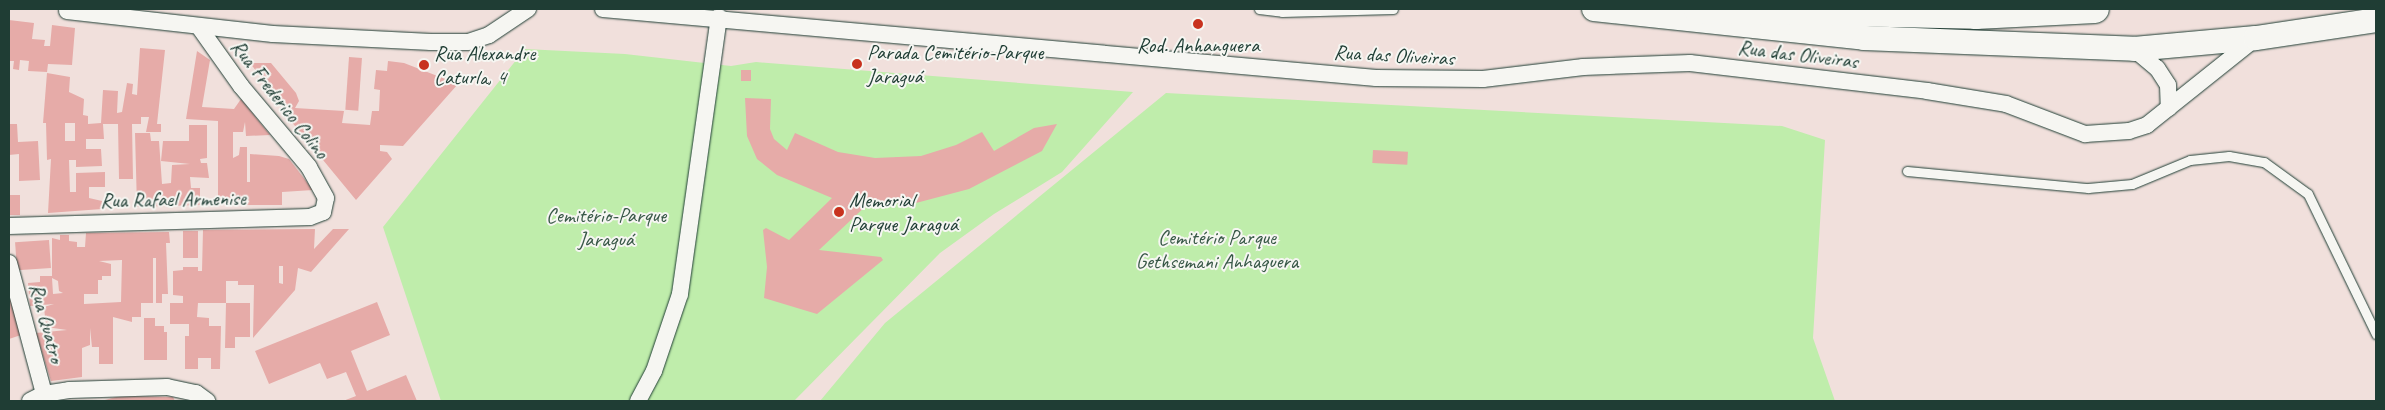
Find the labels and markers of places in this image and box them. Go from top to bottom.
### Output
marker: Rod. Anhanguera [1192,18,1204,30]
place label: Rod. Anhanguera [1137,32,1259,58]
place label: Parada Cemitério-Parque Jaraguá [867,39,1043,89]
place label: Rua Alexandre Caturla, 4 [434,40,535,90]
marker: Parada Cemitério-Parque Jaraguá [851,58,863,70]
marker: Rua Alexandre Caturla, 4 [418,59,430,71]
place label: Memorial Parque Jaraguá [849,187,958,237]
marker: Memorial Parque Jaraguá [833,206,845,218]

